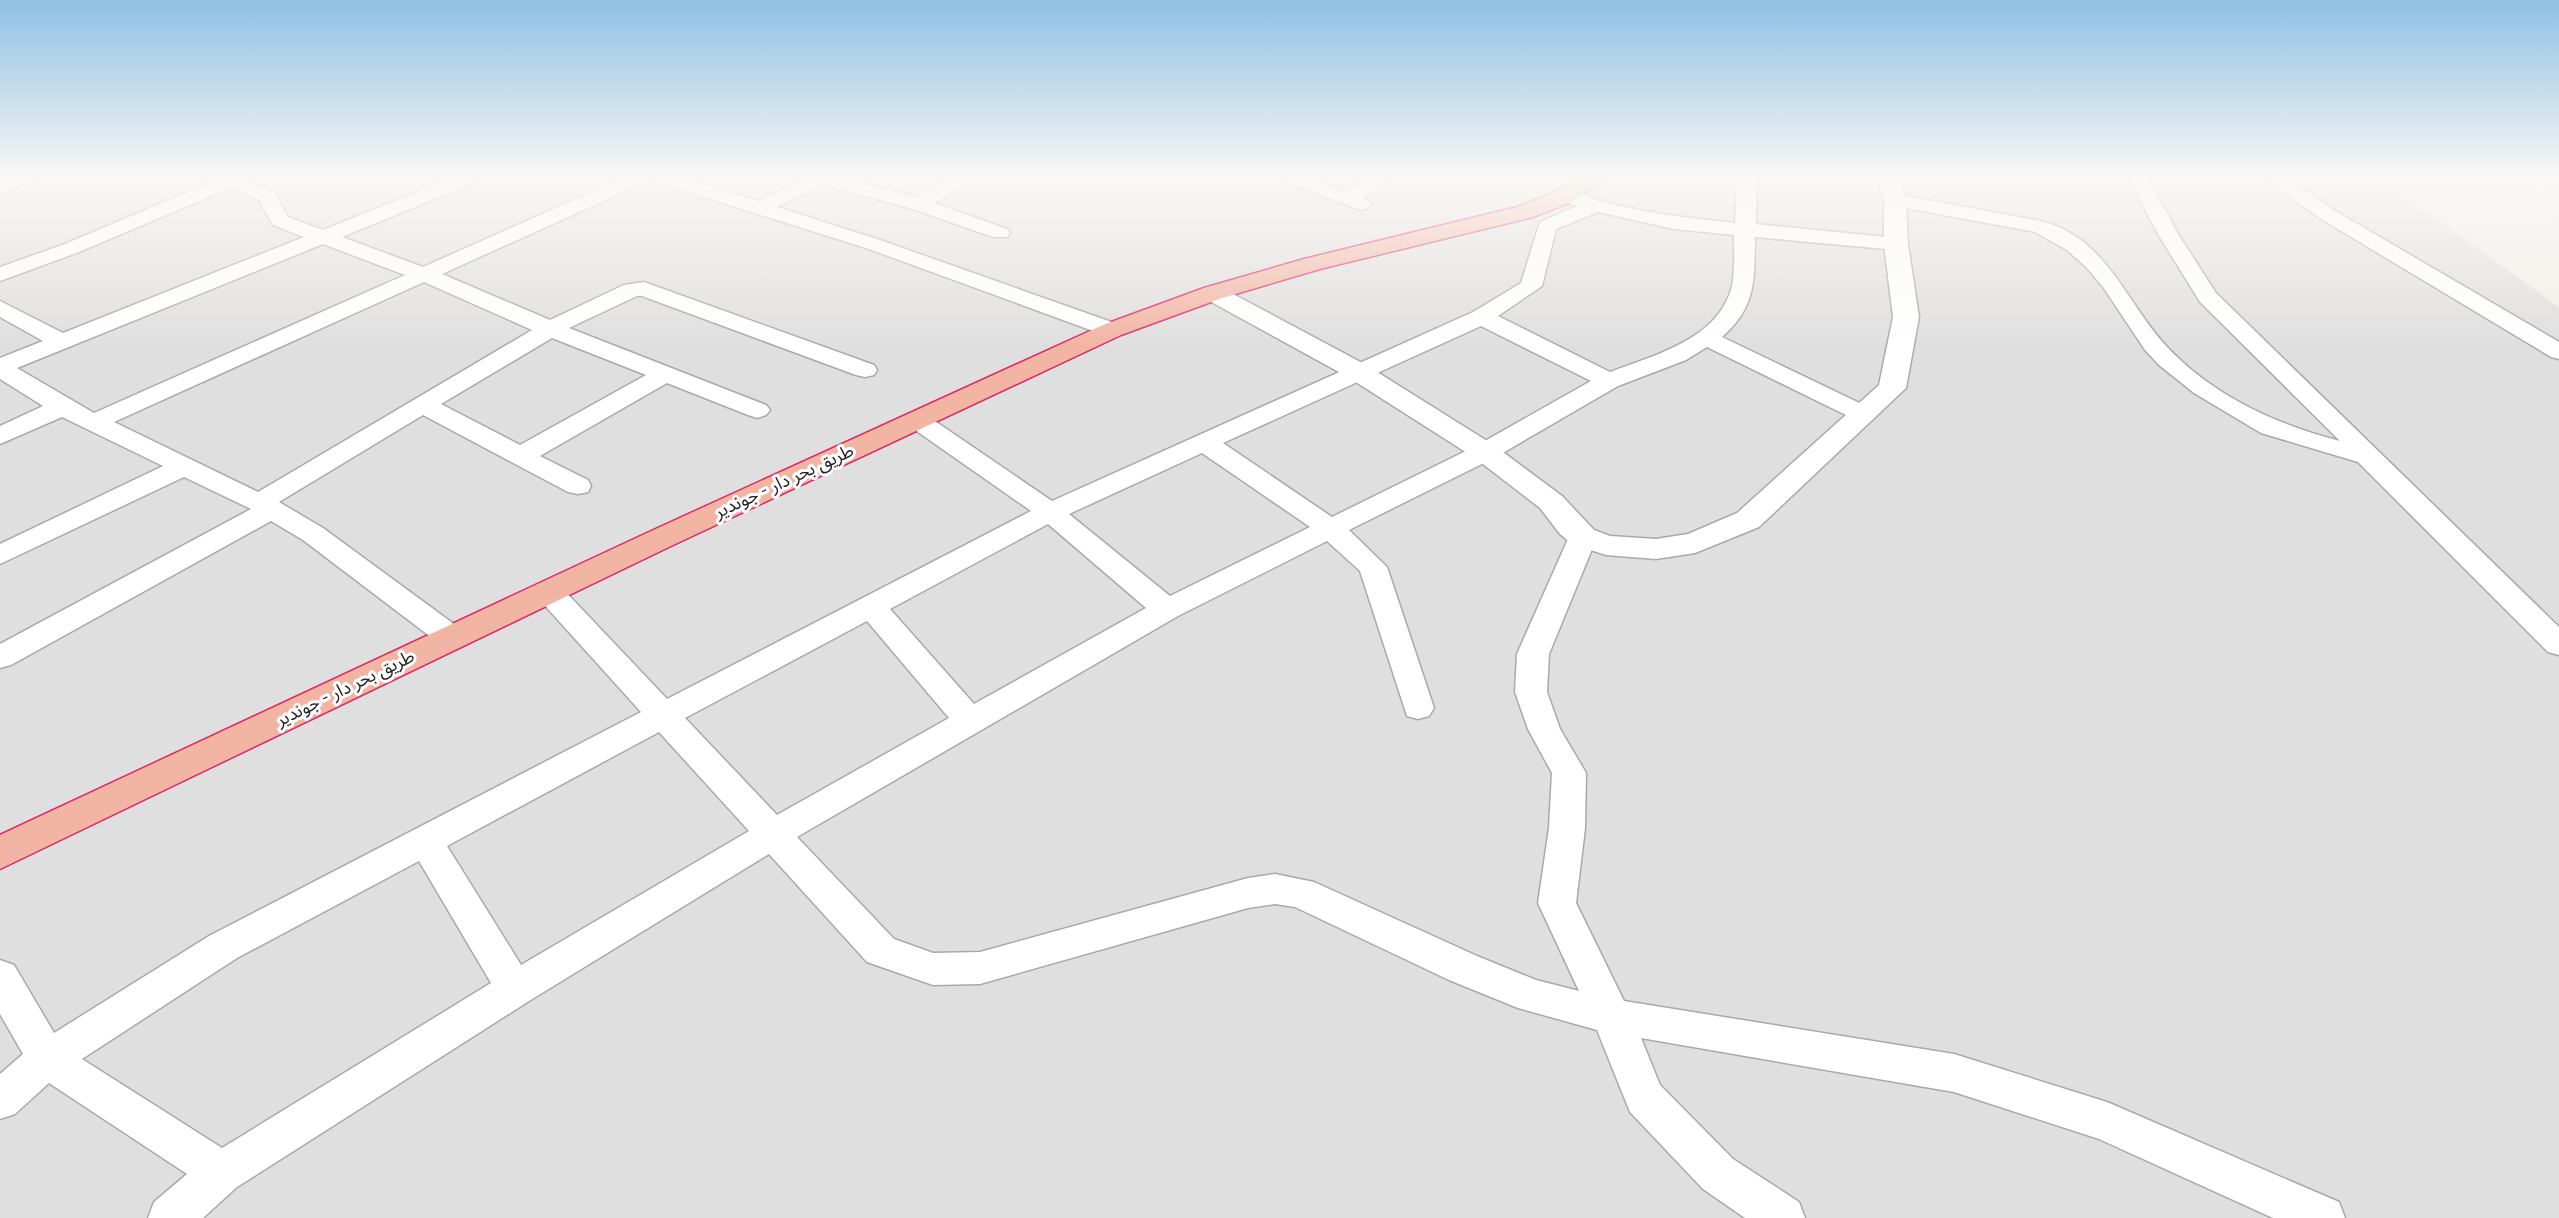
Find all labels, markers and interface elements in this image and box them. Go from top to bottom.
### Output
street label: طريق بحر دار - جوندير [710,439,857,523]
street label: طريق بحر دار - جوندير [271,645,418,731]

